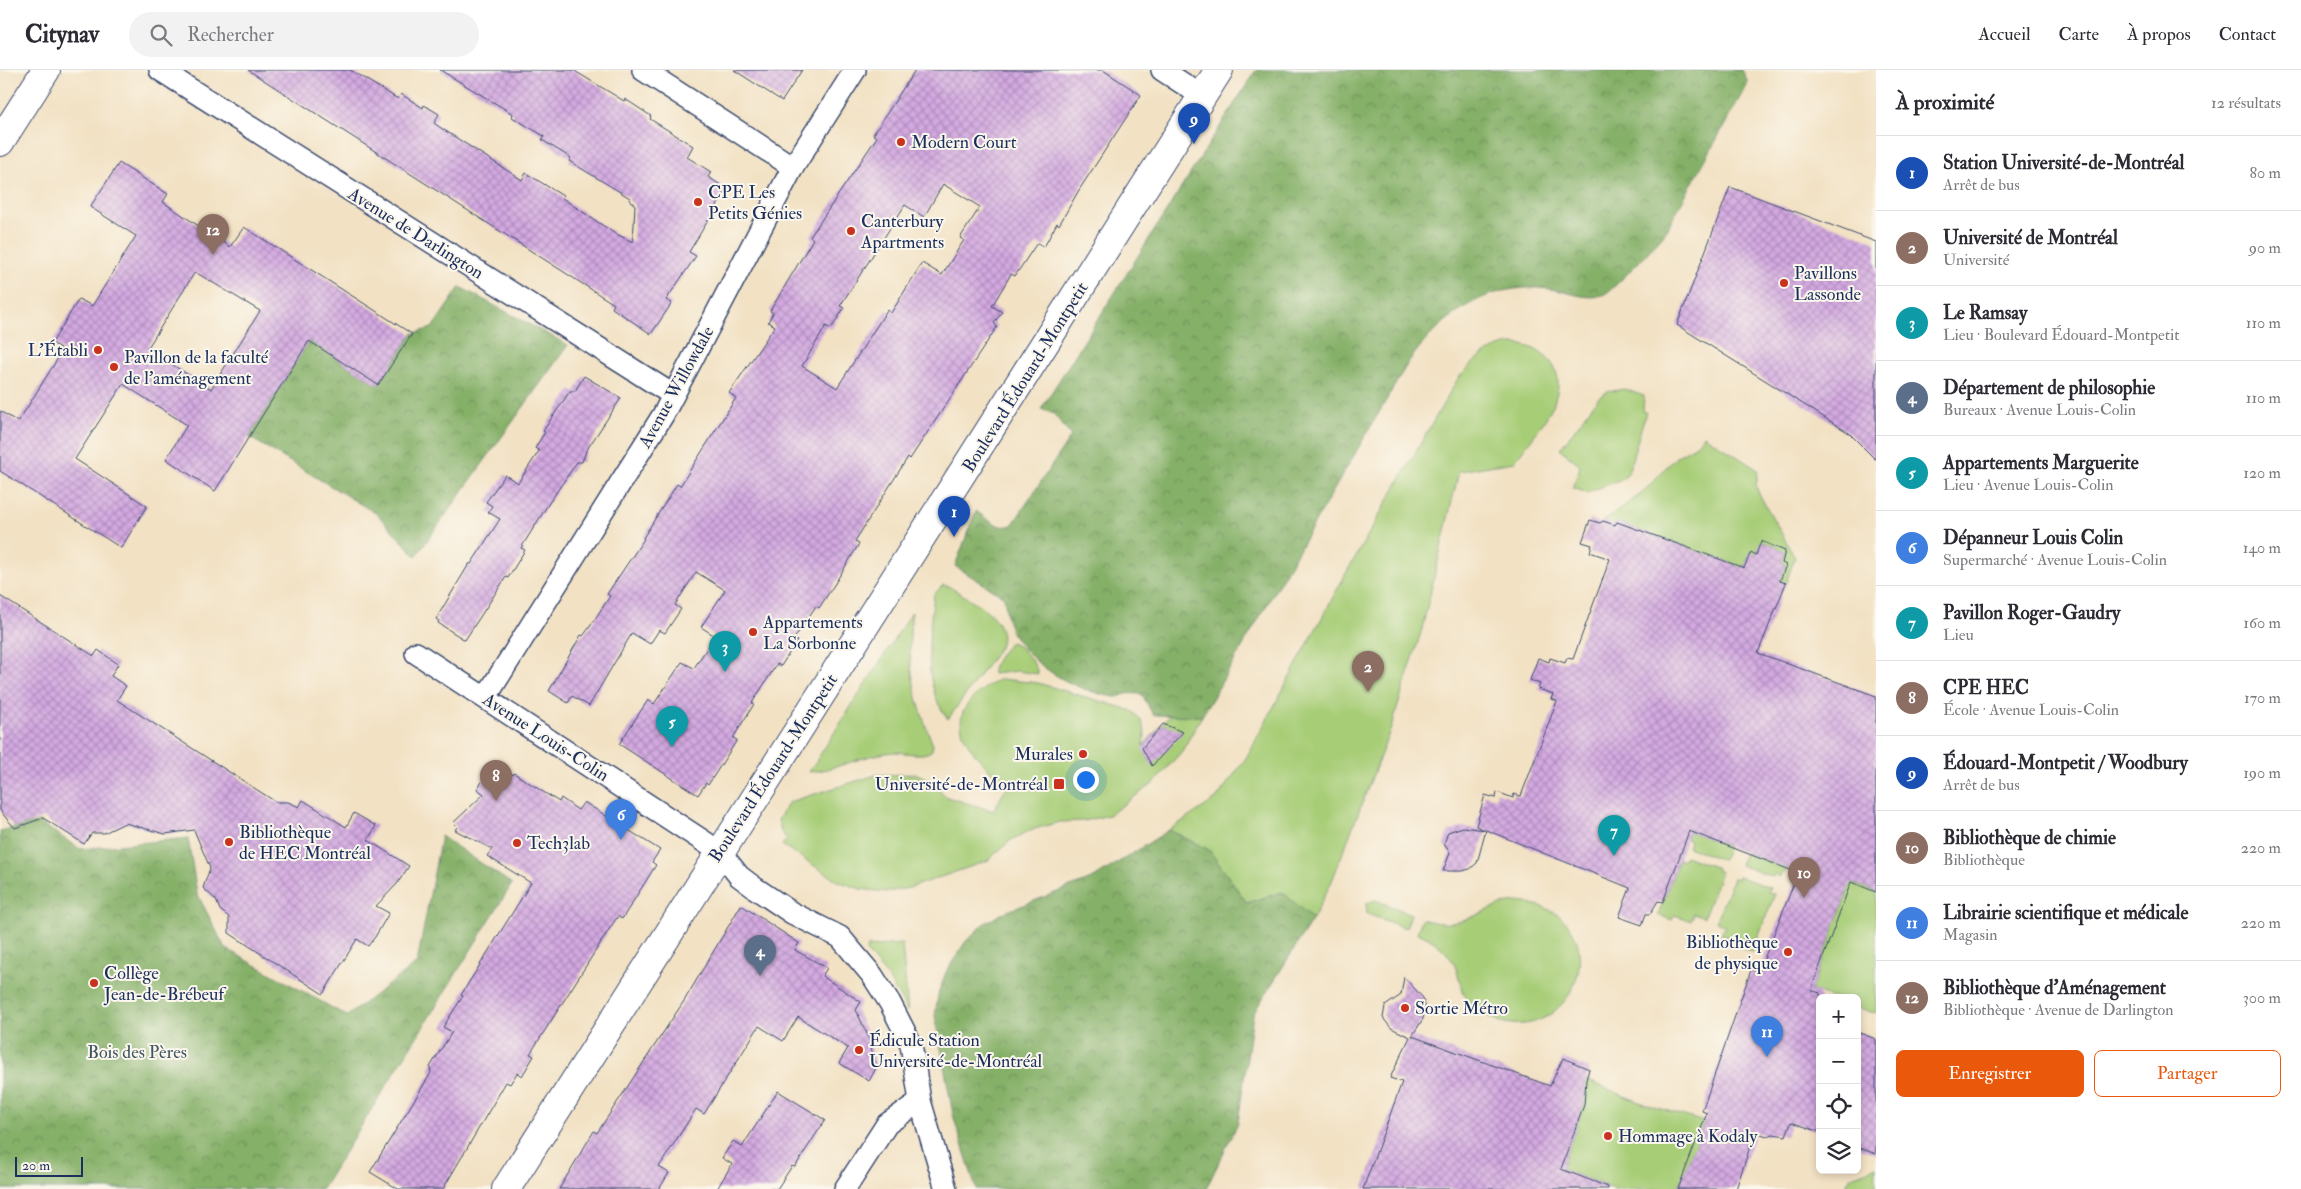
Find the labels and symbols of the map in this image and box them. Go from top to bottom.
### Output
pin: 9 [1178,103,1210,144]
place label: Modern Court [911,131,1017,154]
marker: Modern Court [895,136,907,148]
place label: CPE Les Petits Génies [708,181,802,225]
street label: Avenue de Darlington [343,182,488,285]
marker: CPE Les Petits Génies [692,196,704,208]
place label: Canterbury Apartments [860,210,945,254]
pin: 12 [197,214,229,255]
marker: Canterbury Apartments [845,225,857,237]
place label: Pavillons Lassonde [1794,262,1862,306]
marker: Pavillons Lassonde [1778,277,1790,289]
street label: Boulevard Édouard-Montpetit [957,278,1094,477]
street label: Avenue Willowdale [633,322,720,453]
place label: L'Établi [28,339,88,362]
marker: L'Établi [92,344,104,356]
place label: Pavillon de la faculté de l'aménagement [124,346,269,390]
marker: Pavillon de la faculté de l'aménagement [108,361,120,373]
pin: 1 [938,496,970,537]
place label: Appartements La Sorbonne [762,611,863,655]
marker: Appartements La Sorbonne [747,626,759,638]
pin: 3 [709,631,741,672]
pin: 2 [1352,651,1384,692]
street label: Boulevard Édouard-Montpetit [704,670,843,867]
street label: Avenue Louis-Colin [477,687,613,787]
pin: 5 [656,706,688,747]
place label: Murales [1014,743,1073,766]
marker: Murales [1077,748,1089,760]
pin: 8 [480,760,512,801]
your location [1073,767,1099,793]
place label: Université-de-Montréal [875,773,1048,796]
marker: Université-de-Montréal [1052,777,1066,791]
pin: 6 [605,799,637,840]
pin: 7 [1598,815,1630,856]
place label: Bibliothèque de HEC Montréal [239,821,371,865]
place label: Tech3lab [527,832,590,855]
marker: Bibliothèque de HEC Montréal [223,836,235,848]
marker: Tech3lab [511,837,523,849]
pin: 10 [1788,857,1820,898]
place label: Bibliothèque de physique [1686,931,1778,975]
pin: 4 [744,935,776,976]
marker: Bibliothèque de physique [1782,946,1794,958]
place label: Collège Jean-de-Brébeuf [103,962,227,1006]
marker: Collège Jean-de-Brébeuf [88,977,100,989]
place label: Sortie Métro [1415,997,1508,1020]
marker: Sortie Métro [1399,1002,1411,1014]
pin: 11 [1751,1016,1783,1057]
place label: Édicule Station Université-de-Montréal [869,1029,1043,1073]
park label: Bois des Pères [87,1041,187,1064]
marker: Édicule Station Université-de-Montréal [853,1044,865,1056]
place label: Hommage à Kodaly [1618,1125,1759,1148]
marker: Hommage à Kodaly [1602,1130,1614,1142]
scale bar [15,1154,82,1177]

